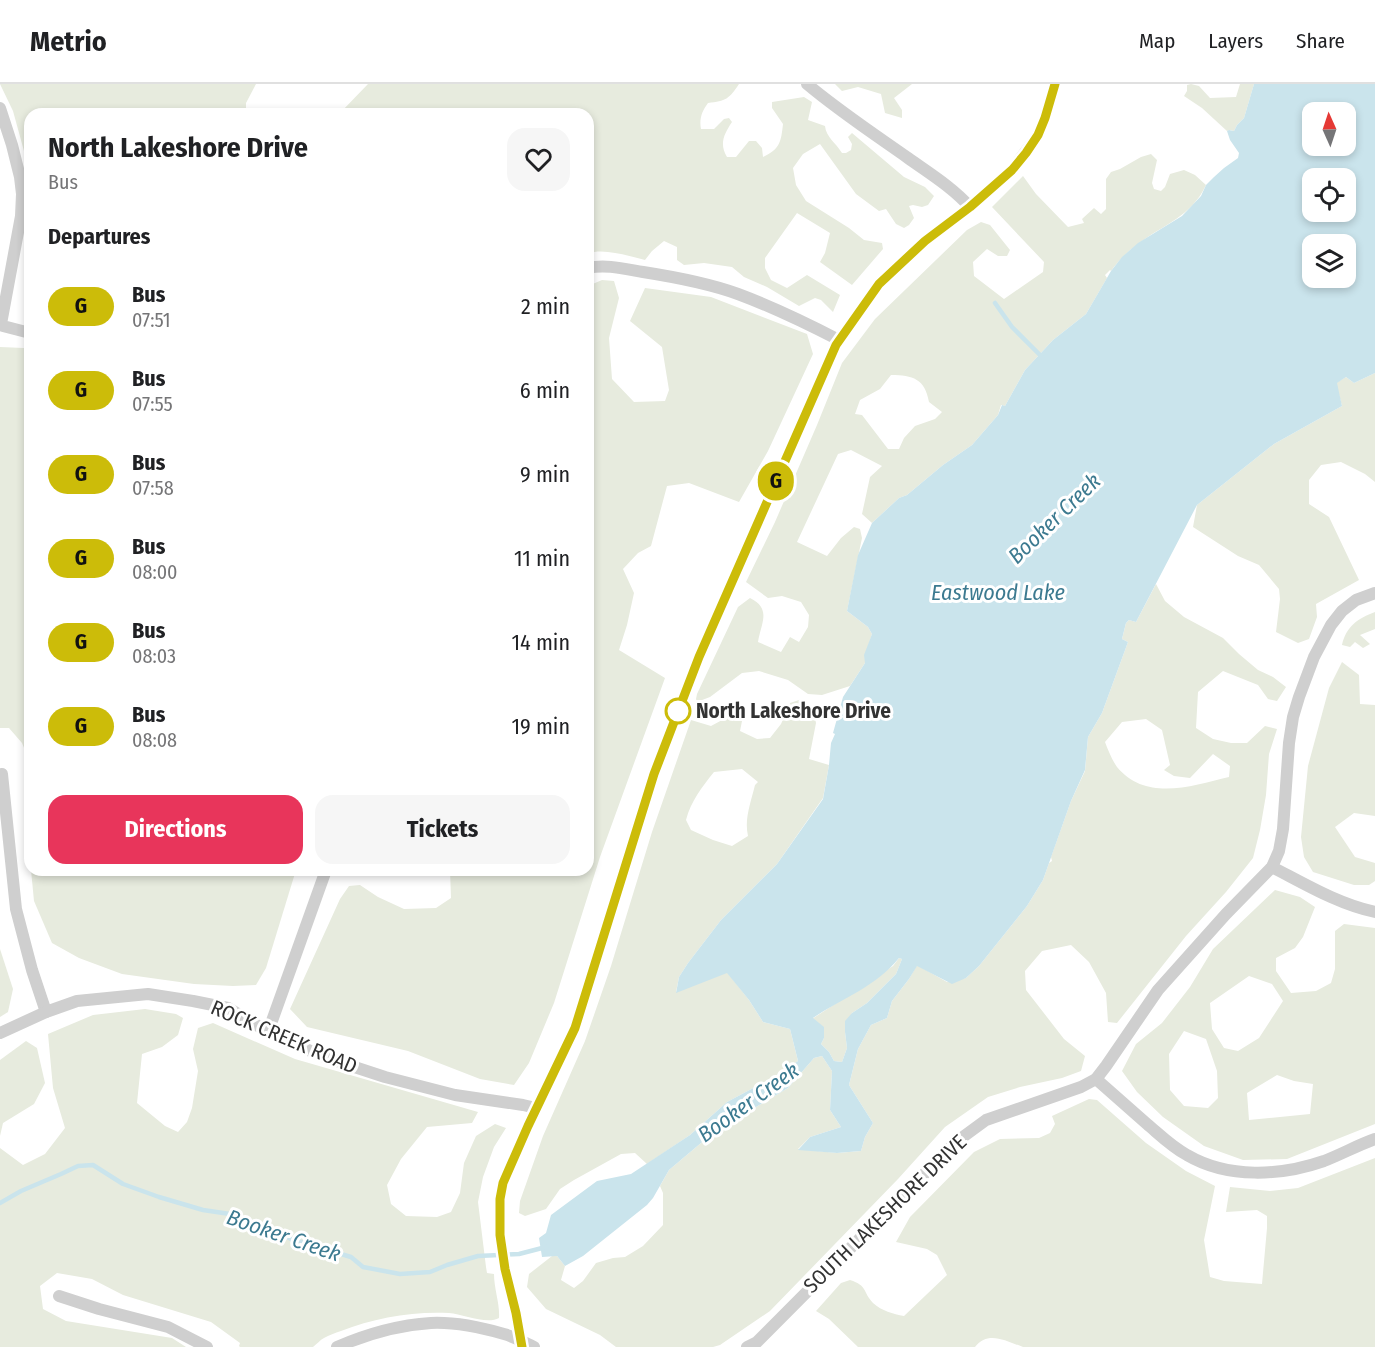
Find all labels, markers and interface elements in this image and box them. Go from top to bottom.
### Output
text: Metrio [30,25,107,58]
text: Map [1139,28,1175,54]
text: Layers [1208,28,1263,54]
text: Share [1296,28,1345,54]
north arrow [1302,102,1356,156]
map controls [1302,102,1356,288]
button: heart [507,128,570,191]
text: North Lakeshore Drive [48,131,308,164]
button: locate [1302,168,1356,222]
text: Bus [48,170,78,194]
text: Departures [48,223,150,250]
button: layers [1302,234,1356,288]
text: Bus [132,281,165,308]
text: G [75,293,87,319]
text: 2 min [521,293,570,320]
text: 07:51 [132,308,170,332]
text: Bus [132,365,165,392]
text: G [75,377,87,403]
text: 6 min [520,377,570,404]
text: 07:55 [132,392,173,416]
text: Bus [132,449,165,476]
text: G [75,461,87,487]
text: 9 min [520,461,570,488]
line badge: G [756,462,796,500]
water label: Booker Creek [1002,467,1106,569]
text: G [770,468,782,494]
text: 07:58 [132,476,174,500]
text: Bus [132,533,165,560]
text: G [75,545,87,571]
text: 11 min [514,545,570,572]
text: 08:00 [132,560,178,584]
water label: Eastwood Lake [931,579,1065,606]
text: Bus [132,617,165,644]
text: G [75,629,87,655]
text: 14 min [512,629,570,656]
text: 08:03 [132,644,176,668]
marker: North Lakeshore Drive [665,698,691,724]
place label: North Lakeshore Drive [696,698,891,724]
text: Bus [132,701,165,728]
text: G [75,713,87,739]
text: 19 min [512,713,570,740]
text: 08:08 [132,728,177,752]
button: Directions [48,795,303,864]
button: Tickets [315,795,570,864]
street label: ROCK CREEK ROAD [207,994,361,1080]
water label: Booker Creek [692,1057,804,1148]
street label: SOUTH LAKESHORE DRIVE [798,1129,972,1299]
water label: Booker Creek [223,1203,344,1268]

